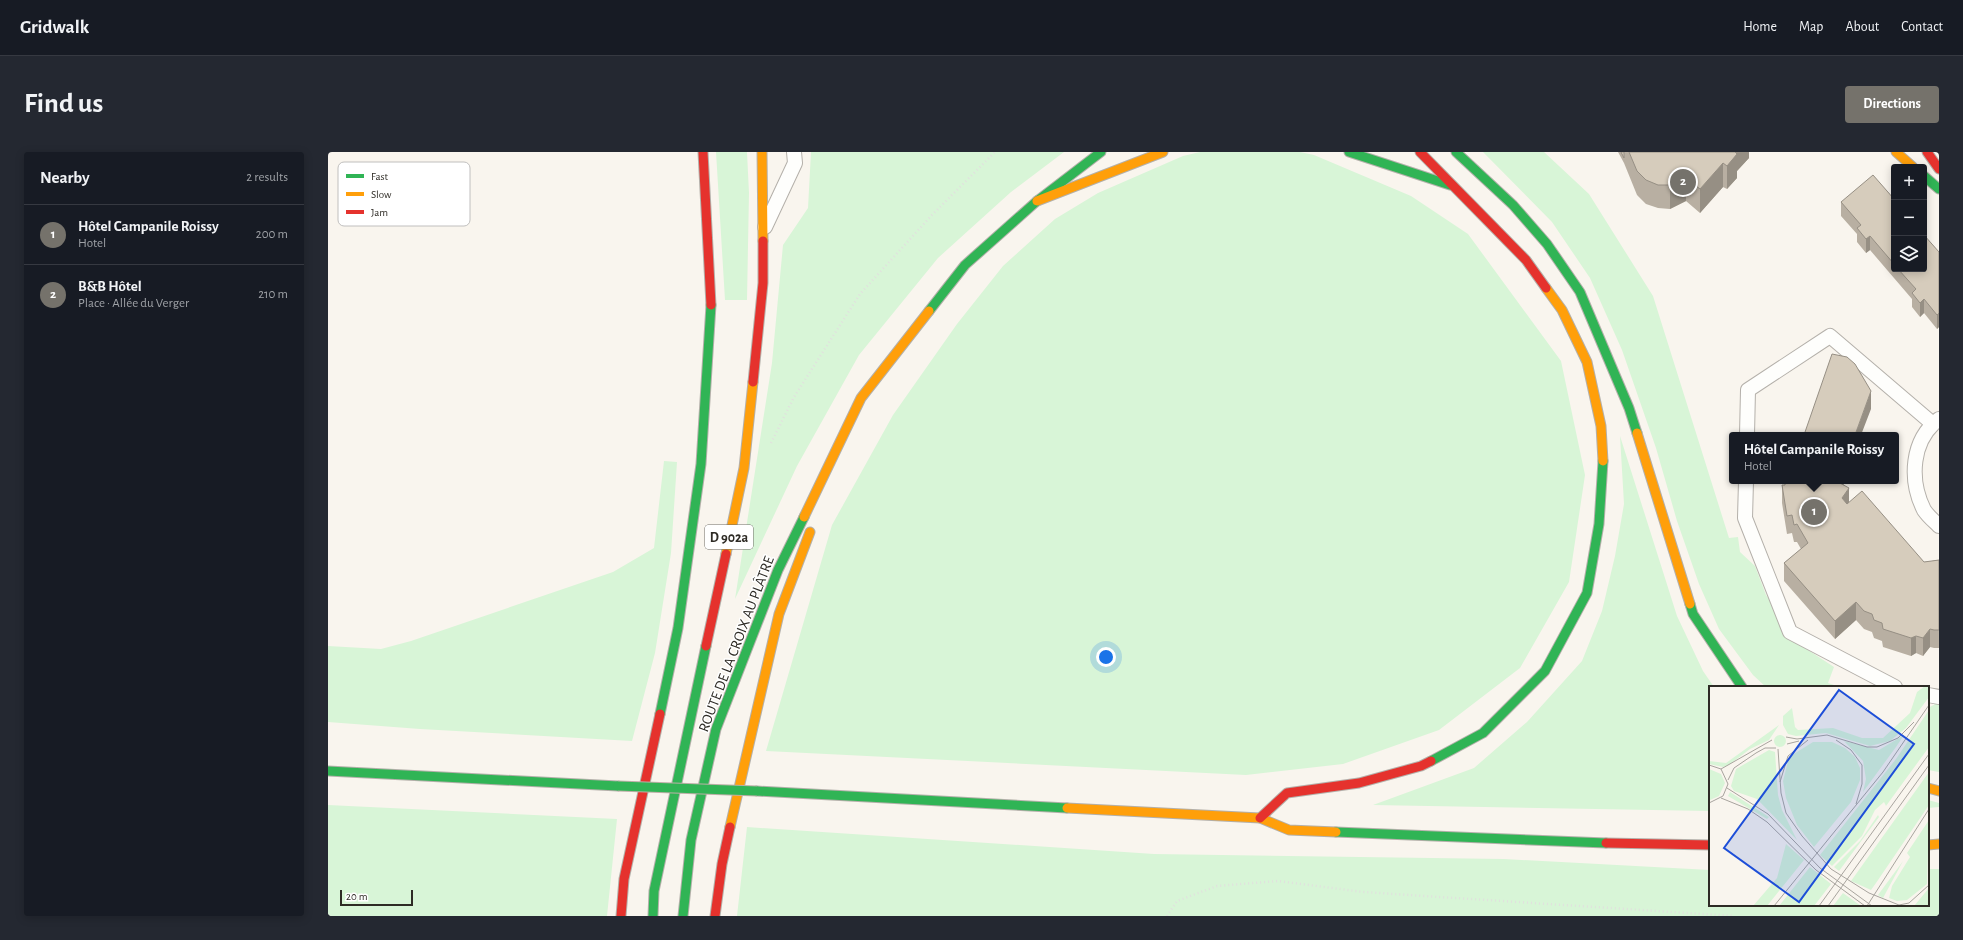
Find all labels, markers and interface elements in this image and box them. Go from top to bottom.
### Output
text: Gridwalk [20,18,89,37]
text: Home [1743,20,1777,34]
text: Map [1799,20,1823,34]
text: About [1845,20,1879,34]
text: Contact [1901,20,1943,34]
button: Directions [1845,86,1939,123]
text: Find us [24,90,103,118]
legend [338,162,470,226]
map controls [1891,164,1927,272]
button: + [1891,164,1927,200]
pin: 2 [1670,167,1696,197]
text: Nearby [40,169,90,186]
text: 2 results [246,171,288,184]
text: Fast [371,171,389,182]
text: Slow [371,189,392,200]
button: − [1891,200,1927,236]
text: Jam [371,207,388,218]
text: Hôtel Campanile Roissy [78,219,219,234]
text: 1 [51,228,55,241]
text: 200 m [256,228,288,241]
button: layers [1891,236,1927,272]
text: Hotel [78,237,106,250]
text: B&B Hôtel [78,279,142,294]
text: 2 [50,288,56,301]
text: 210 m [258,288,288,301]
text: Place · Allée du Verger [78,297,189,310]
popup [1729,432,1899,484]
text: Hôtel Campanile Roissy [1744,442,1884,457]
text: Hotel [1744,460,1772,473]
pin: 1 [1801,497,1827,527]
road number: D 902a [705,525,753,549]
street label: ROUTE DE LA CROIX AU PLÂTRE [695,554,777,734]
your location [1096,647,1116,667]
inset map [1709,686,1929,906]
scale bar [340,888,413,907]
text: 20 m [346,891,367,902]

